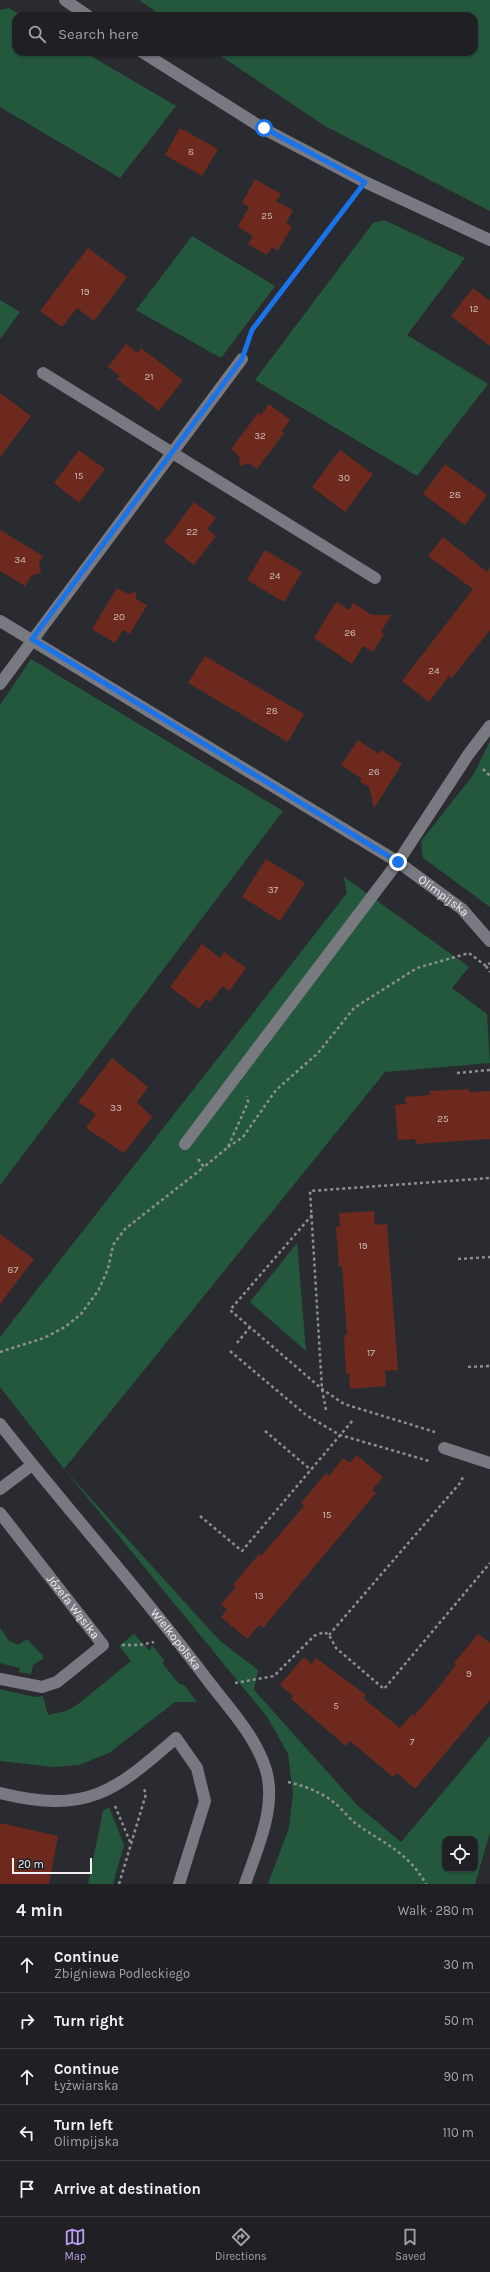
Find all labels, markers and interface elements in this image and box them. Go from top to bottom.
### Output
search box [12,12,478,56]
icon: search [26,23,48,45]
text: Search here [58,25,139,43]
route start [255,119,273,137]
house number: 8 [188,146,194,158]
house number: 25 [261,210,273,222]
house number: 19 [80,286,90,298]
house number: 12 [469,303,479,315]
house number: 21 [144,371,154,383]
house number: 32 [254,430,266,442]
house number: 15 [75,470,84,482]
house number: 30 [338,472,350,484]
house number: 28 [449,489,461,501]
house number: 22 [186,526,198,538]
house number: 34 [14,554,26,566]
house number: 24 [269,570,281,582]
house number: 20 [113,611,125,623]
house number: 26 [344,627,356,639]
house number: 24 [428,665,440,677]
house number: 28 [266,705,278,717]
house number: 26 [368,766,380,778]
route end [389,853,407,871]
street label: Olimpijska [415,872,472,919]
house number: 37 [268,884,279,896]
house number: 33 [110,1102,122,1114]
house number: 25 [437,1113,449,1125]
house number: 19 [358,1240,368,1252]
house number: 87 [8,1264,19,1276]
house number: 17 [367,1347,375,1359]
house number: 15 [323,1509,332,1521]
street label: Józefa Wąsika [44,1572,102,1642]
house number: 13 [254,1590,264,1602]
street label: Wielkopolska [148,1606,204,1673]
house number: 9 [466,1668,472,1680]
house number: 5 [333,1700,339,1712]
house number: 7 [410,1736,415,1748]
map controls [442,1836,478,1872]
button: locate [442,1836,478,1872]
scale bar [12,1856,92,1875]
text: 20 m [18,1858,44,1871]
text: 4 min [16,1900,63,1920]
text: Walk · 280 m [398,1903,474,1918]
text: Continue [54,1948,119,1966]
icon: ahead [16,1954,38,1976]
text: 30 m [443,1957,474,1972]
text: Zbigniewa Podleckiego [54,1966,190,1981]
icon: right [16,2010,38,2032]
text: Turn right [54,2012,124,2030]
text: 50 m [444,2013,474,2028]
text: Continue [54,2060,119,2078]
icon: ahead [16,2066,38,2088]
text: 90 m [443,2069,474,2084]
text: Łyżwiarska [54,2078,118,2093]
text: Turn left [54,2116,113,2134]
icon: left [16,2122,38,2144]
text: 110 m [442,2125,474,2140]
text: Olimpijska [54,2134,119,2149]
icon: arrive [16,2178,38,2200]
text: Arrive at destination [54,2180,201,2198]
tab: Map [64,2226,86,2263]
tab: Directions [215,2226,267,2263]
tab: Saved [395,2226,426,2263]

